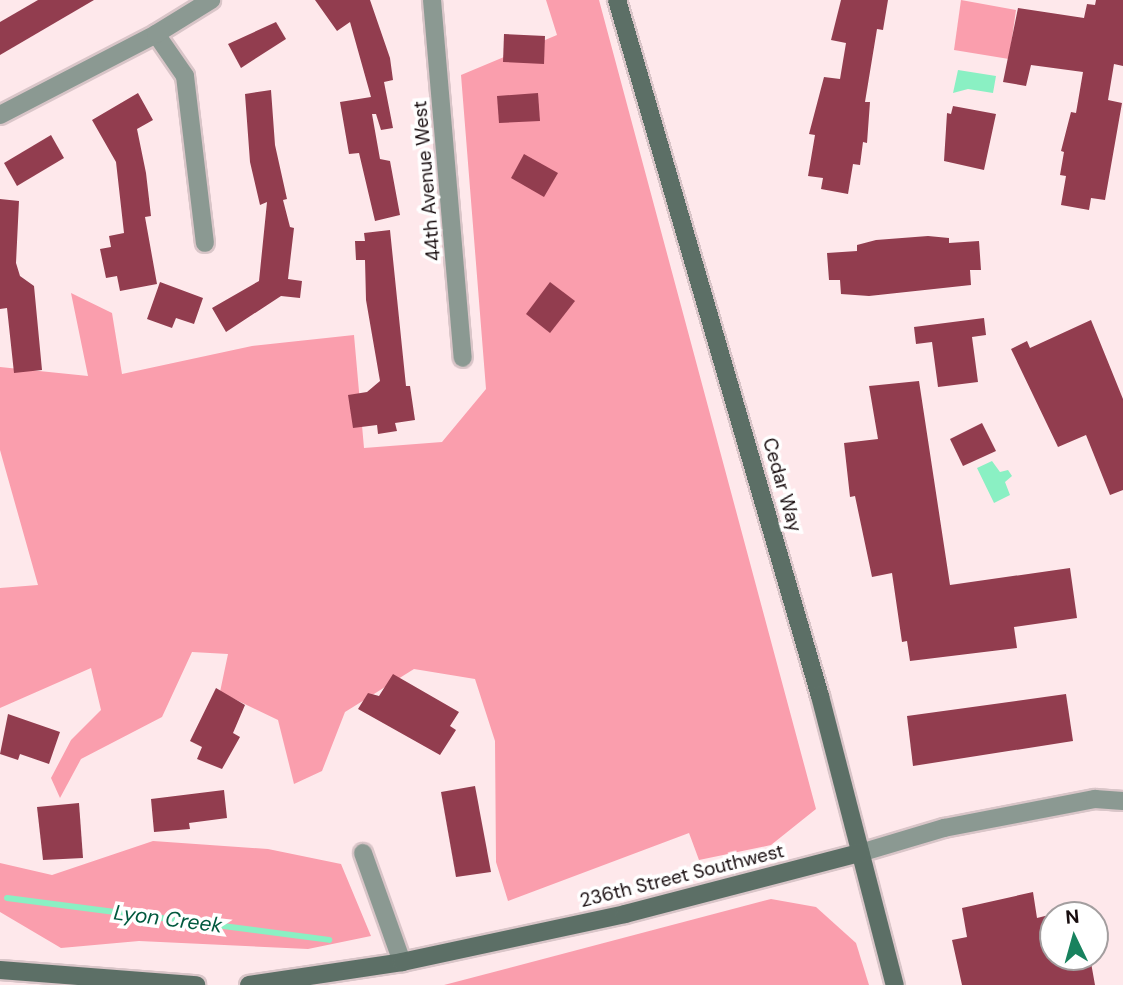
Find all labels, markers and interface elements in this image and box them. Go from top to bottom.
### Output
street label: 44th Avenue West [409,100,445,262]
street label: Cedar Way [758,435,806,535]
street label: 236th Street Southwest [578,840,786,912]
water label: Lyon Creek [112,900,224,938]
north arrow [1039,901,1109,971]
text: N [1064,904,1080,930]

